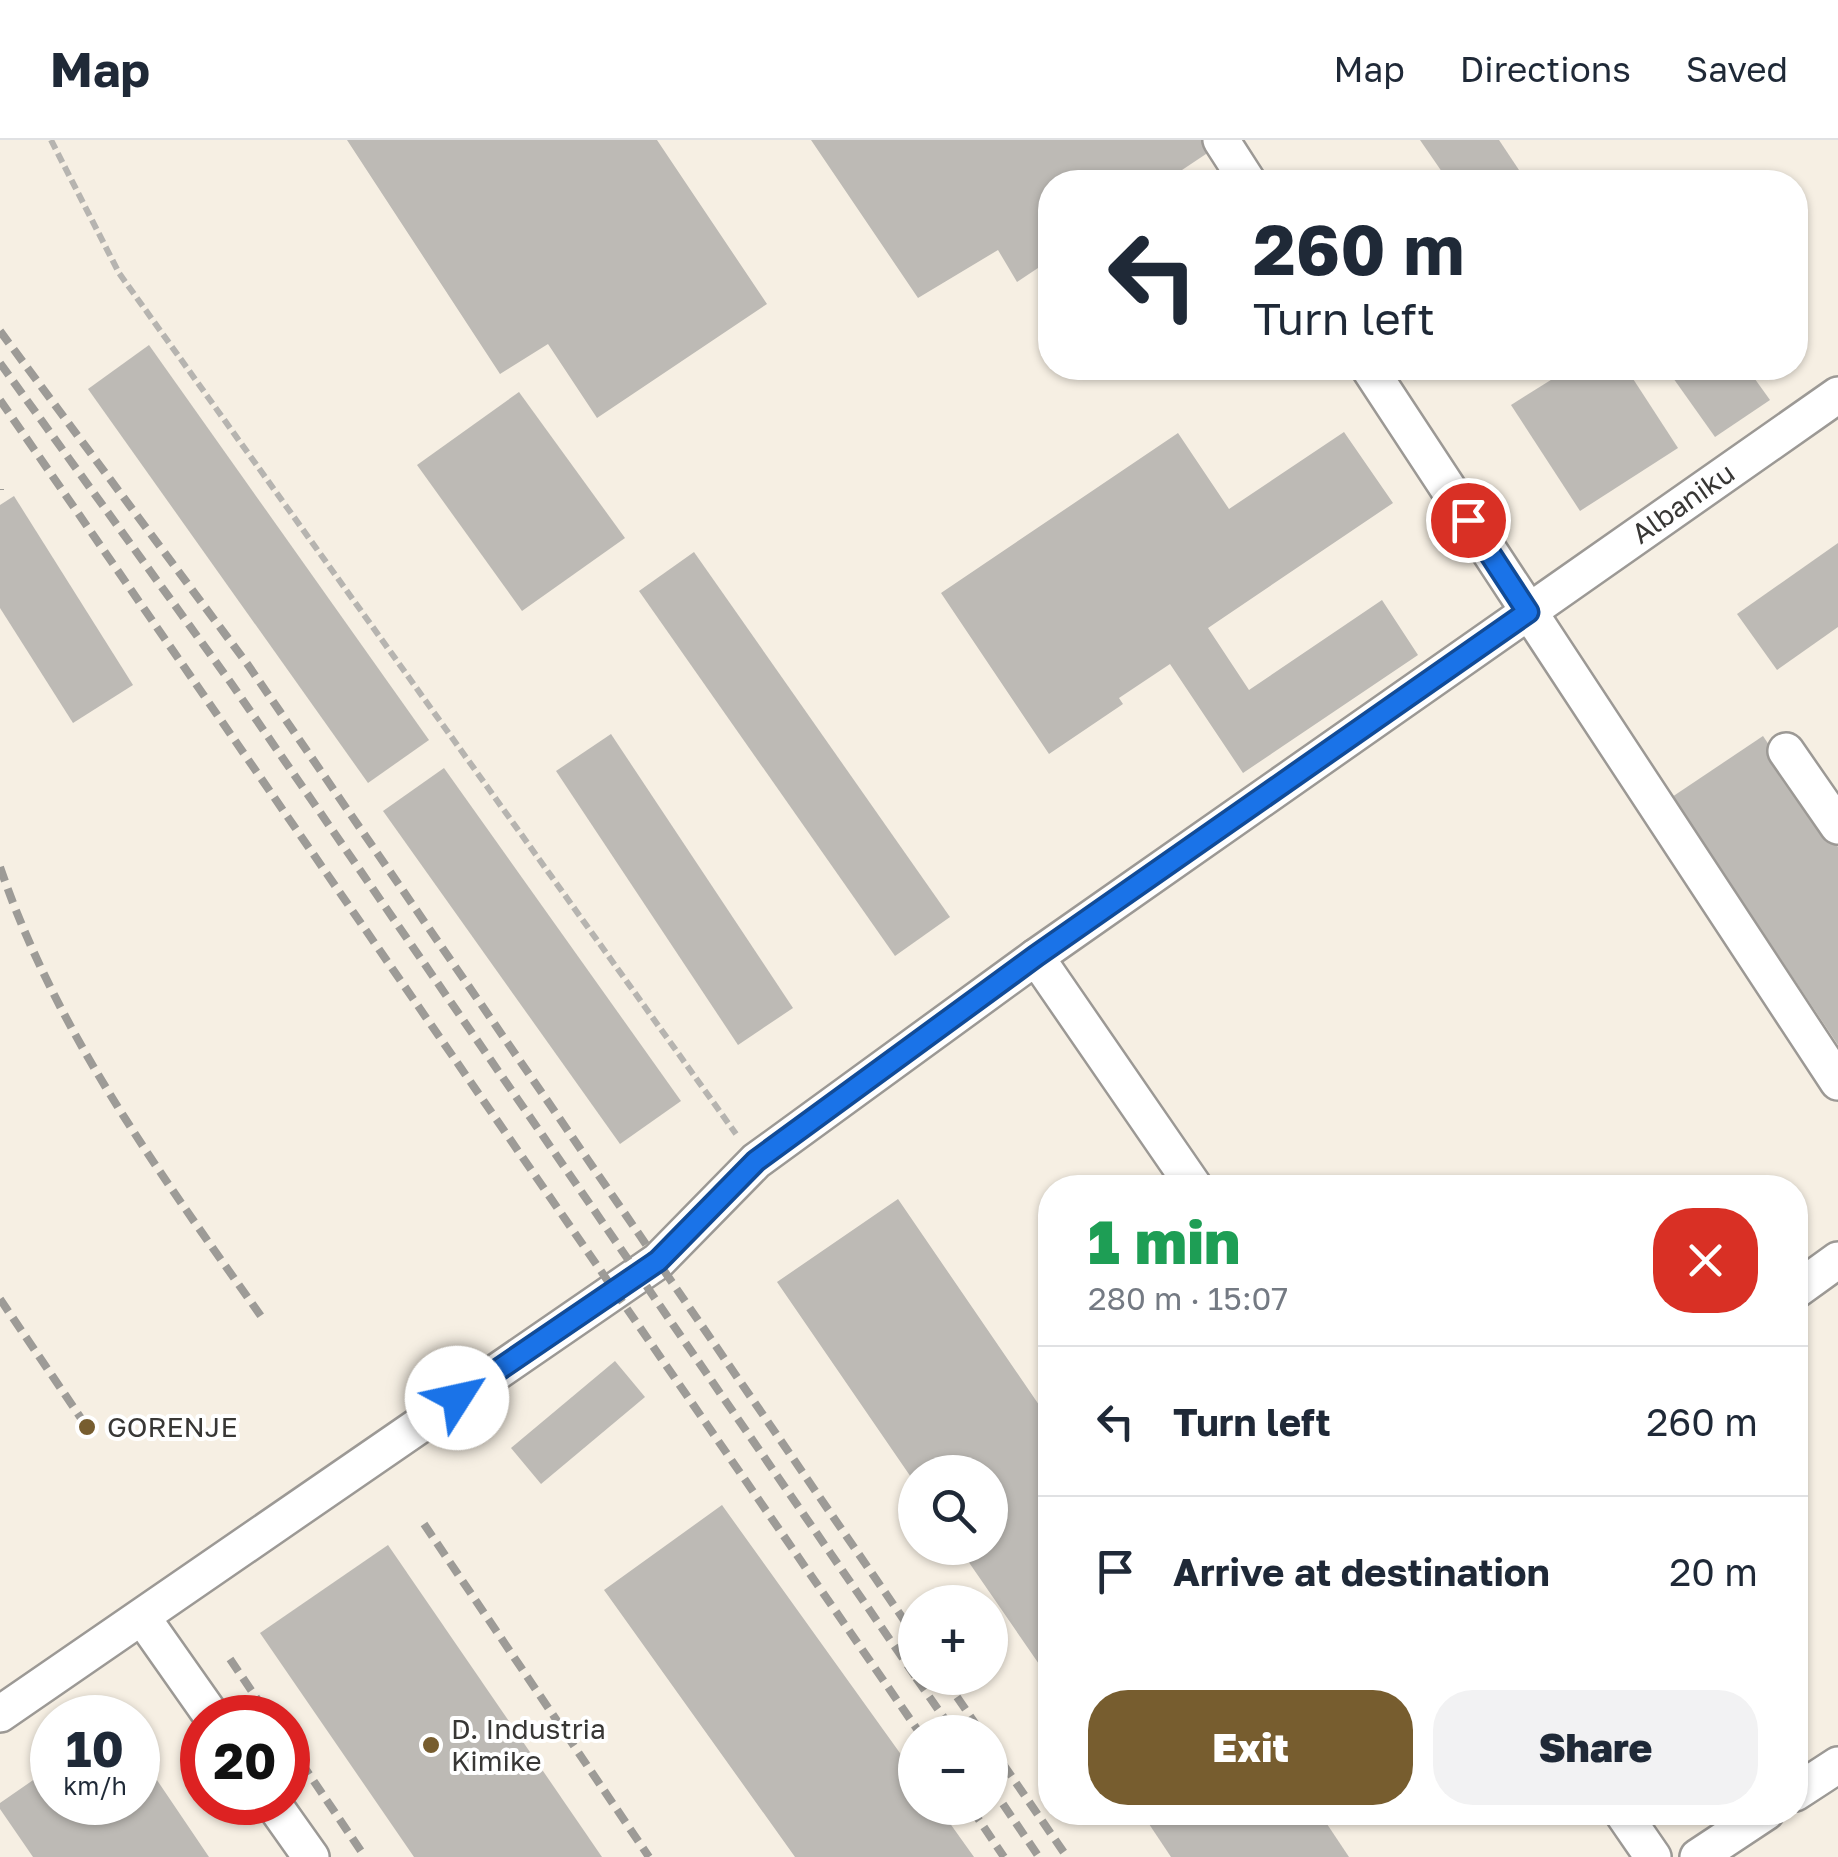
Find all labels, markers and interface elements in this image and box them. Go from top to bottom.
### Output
text: Map [50,40,150,98]
text: Map [1333,48,1405,90]
text: Directions [1460,48,1631,90]
text: Saved [1686,48,1788,90]
text: 260 m [1253,206,1464,290]
icon: left [1088,210,1218,340]
text: Turn left [1253,291,1435,345]
street label: Albaniku [1625,455,1740,550]
pin [1426,478,1511,563]
icon: arrive [1441,493,1496,548]
text: 1 min [1088,1205,1240,1277]
button: close [1653,1208,1758,1313]
text: 280 m · 15:07 [1088,1279,1288,1317]
position arrow [405,1346,509,1450]
icon: left [1088,1394,1143,1449]
text: Turn left [1173,1399,1331,1444]
text: 260 m [1646,1399,1758,1444]
place label: GORENJE [107,1410,237,1443]
marker: GORENJE [76,1416,98,1438]
map controls [898,1455,1008,1825]
button: search [898,1455,1008,1565]
icon: arrive [1088,1544,1143,1599]
text: Arrive at destination [1173,1549,1550,1594]
text: 20 m [1669,1549,1758,1594]
button: + [898,1585,1008,1695]
button: Exit [1088,1690,1413,1805]
button: Share [1433,1690,1758,1805]
speed limit sign: 20 [180,1695,310,1825]
place label: D. Industria Kimike [451,1712,606,1777]
button: − [898,1715,1008,1825]
text: 10 [66,1718,124,1778]
marker: D. Industria Kimike [420,1734,442,1756]
text: km/h [63,1770,127,1801]

